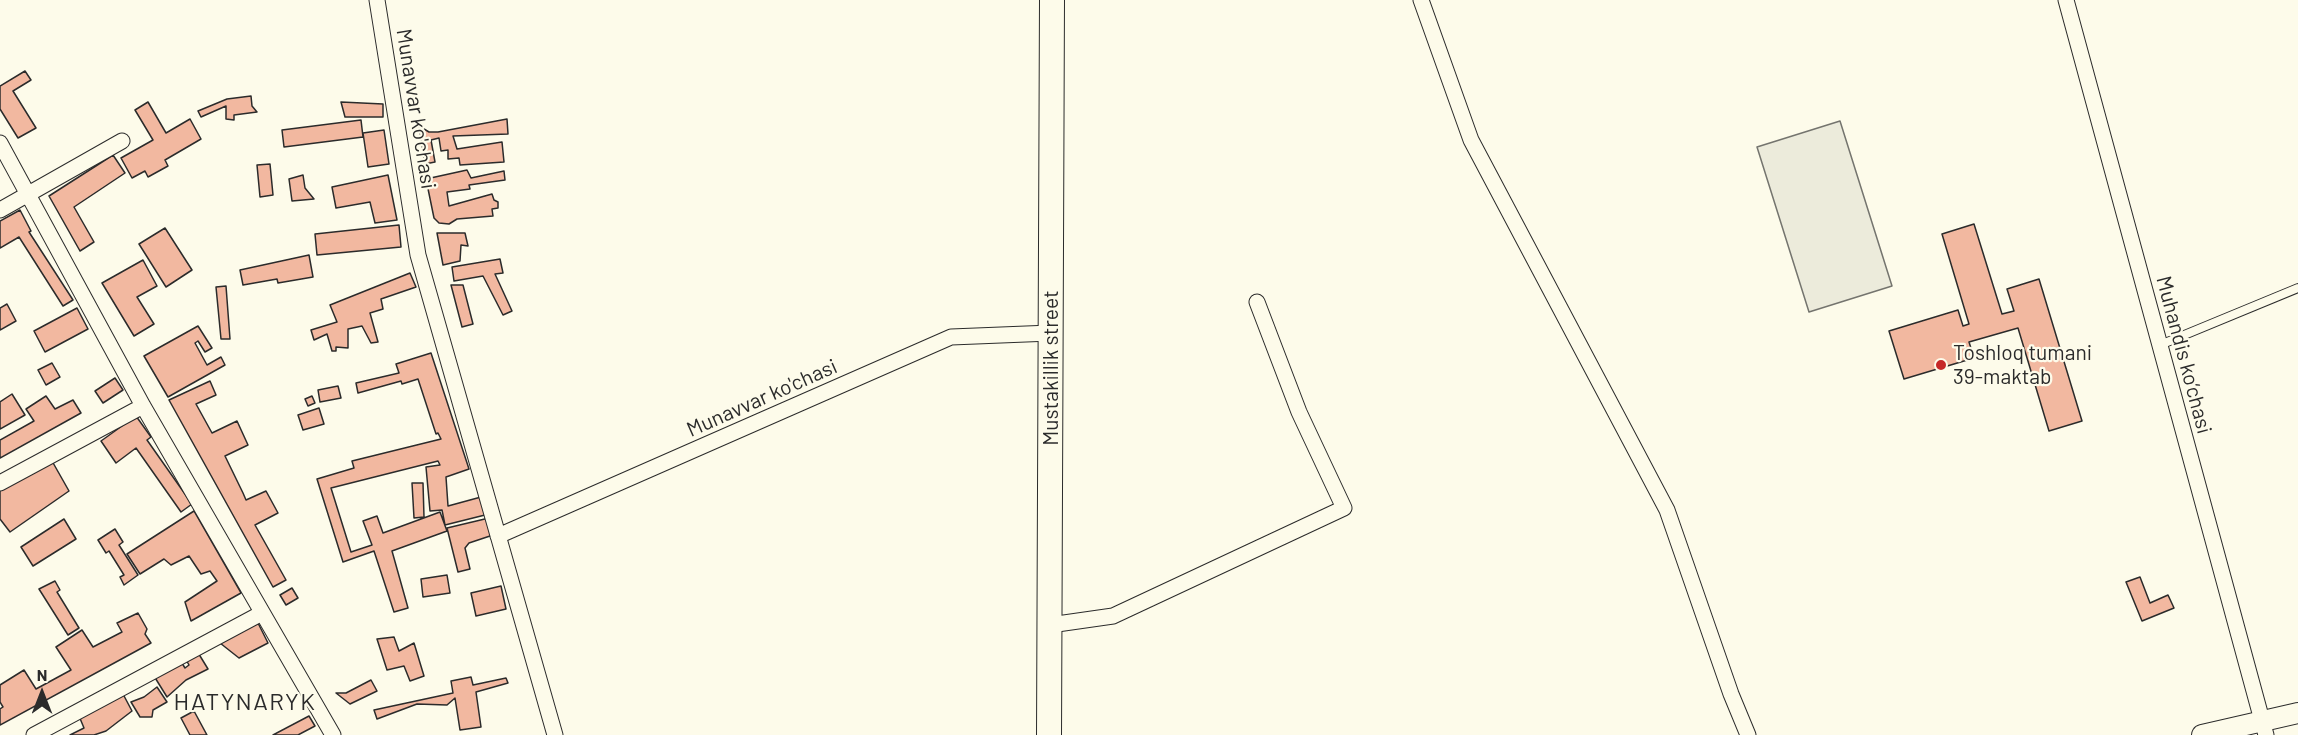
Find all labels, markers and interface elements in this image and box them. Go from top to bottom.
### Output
street label: Munavvar ko'chasi [391,27,441,191]
street label: Muhandis ko‘chasi [2151,273,2217,437]
street label: Mustakillik street [1038,290,1064,446]
place label: Toshloq tumani 39-maktab [1953,340,2092,390]
street label: Munavvar ko'chasi [683,354,841,442]
marker: Toshloq tumani 39-maktab [1934,358,1948,372]
north arrow [12,663,72,723]
text: N [37,665,47,684]
district label: HATYNARYK [174,688,316,716]

